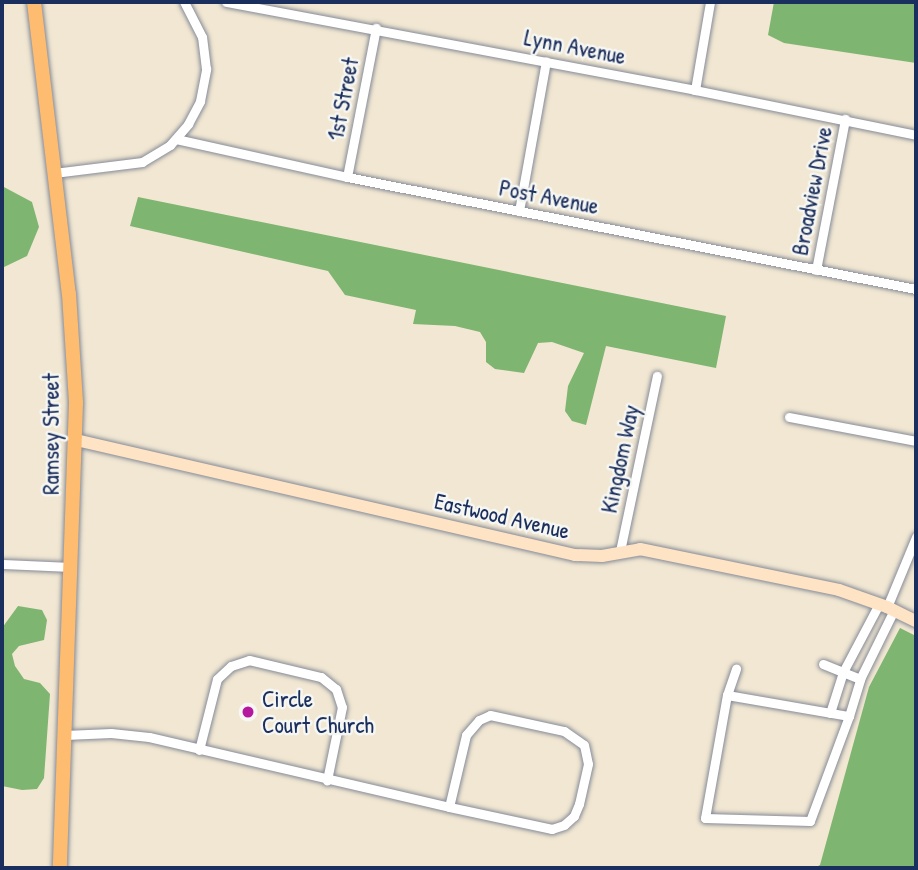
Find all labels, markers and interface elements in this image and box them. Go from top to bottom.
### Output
street label: Lynn Avenue [522,24,628,70]
street label: 1st Street [321,55,365,143]
street label: Broadview Drive [786,124,838,258]
street label: Post Avenue [497,174,601,220]
street label: Ramsey Street [37,373,65,495]
street label: Kingdom Way [595,402,645,516]
street label: Eastwood Avenue [432,487,572,545]
place label: Circle Court Church [262,685,374,739]
marker: Circle Court Church [240,704,256,720]

